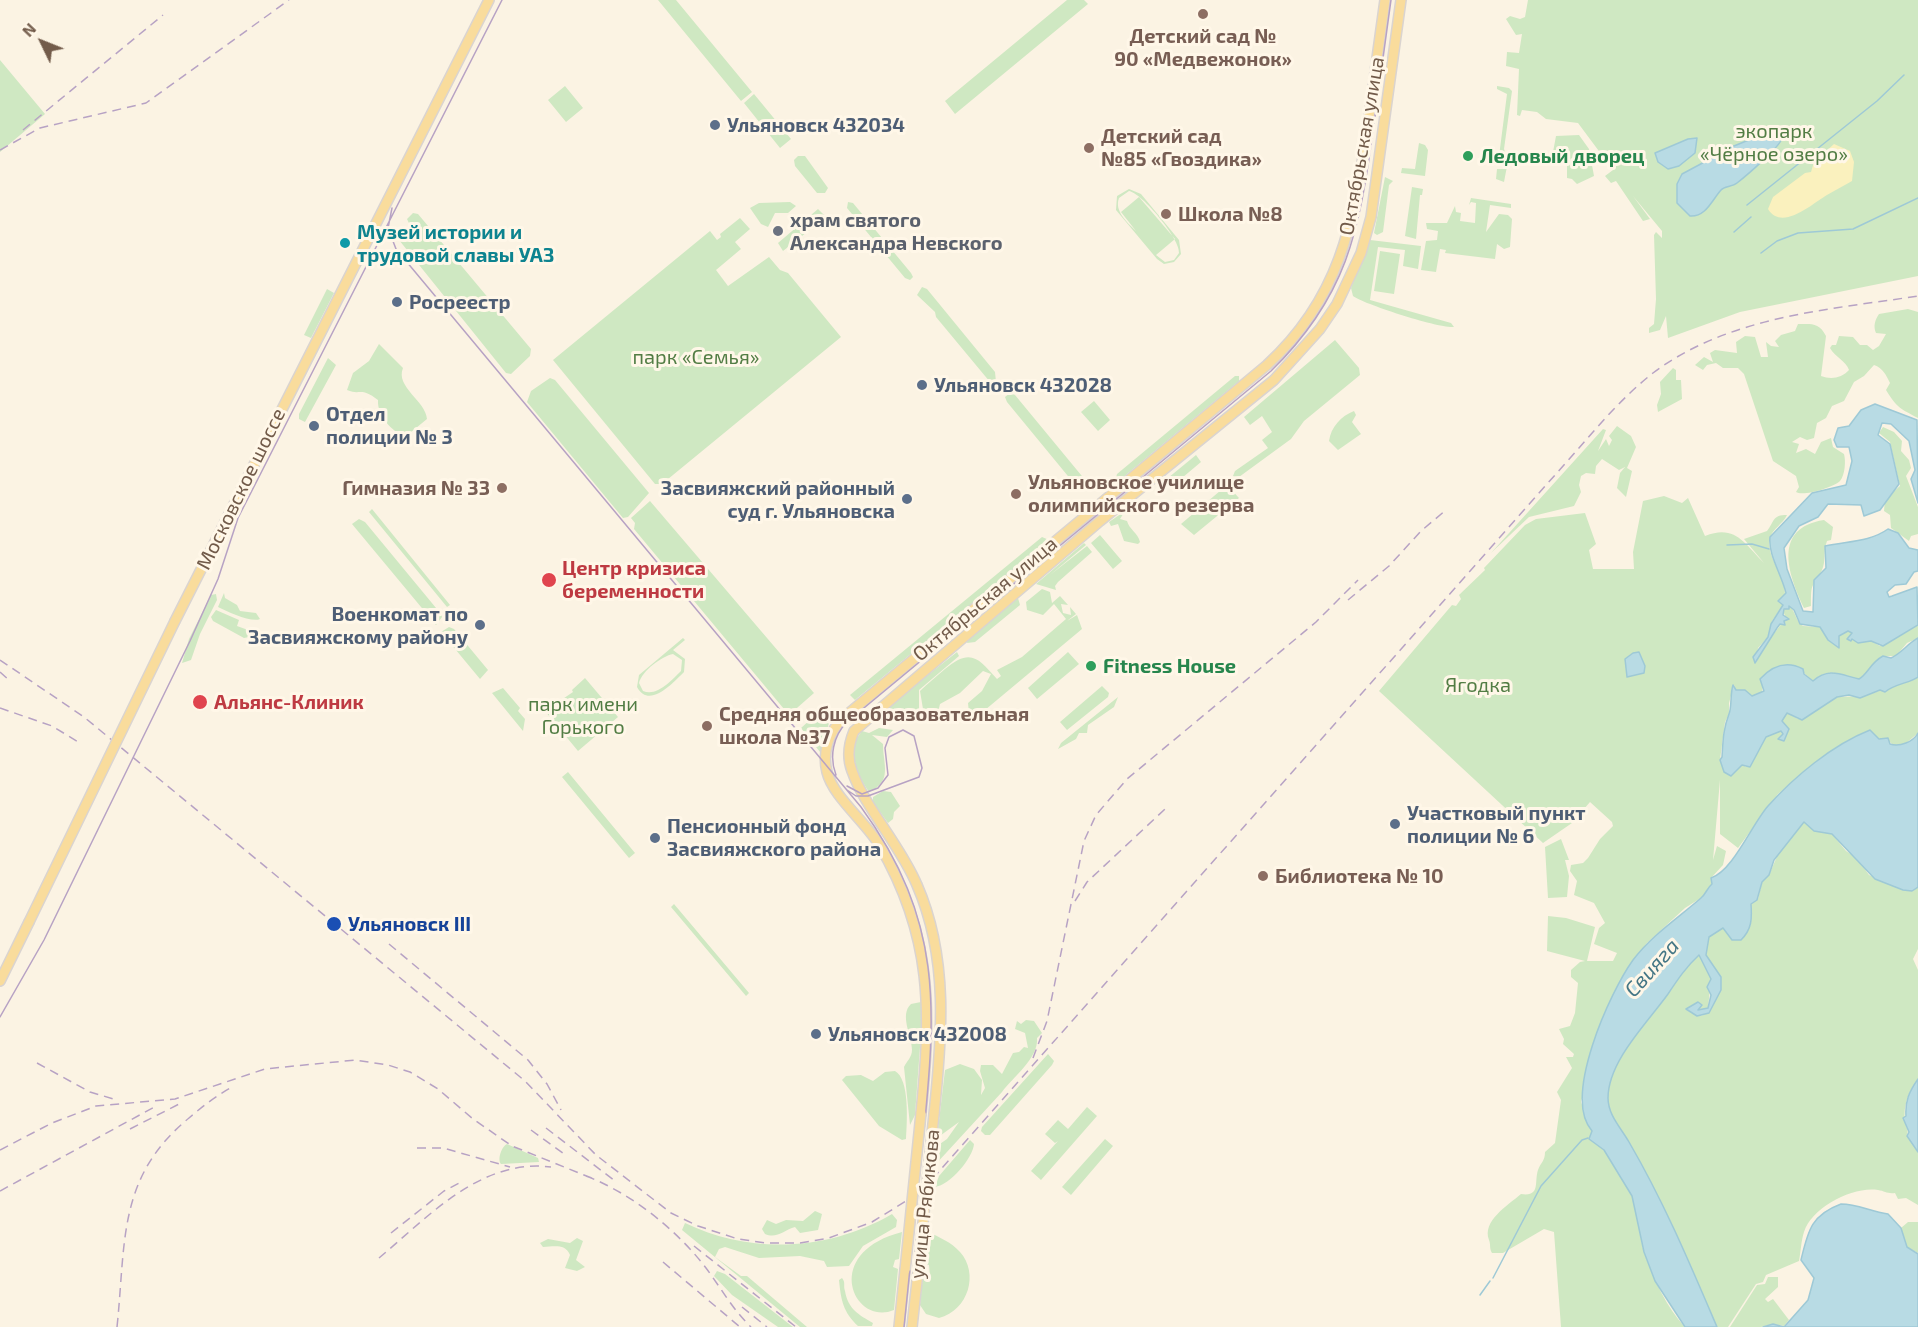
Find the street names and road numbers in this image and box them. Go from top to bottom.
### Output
street label: Октябрьская улица [1334,55,1390,237]
street label: Московское шоссе [191,404,291,574]
street label: Октябрьская улица [908,532,1062,666]
street label: улица Рябикова [905,1128,945,1280]

